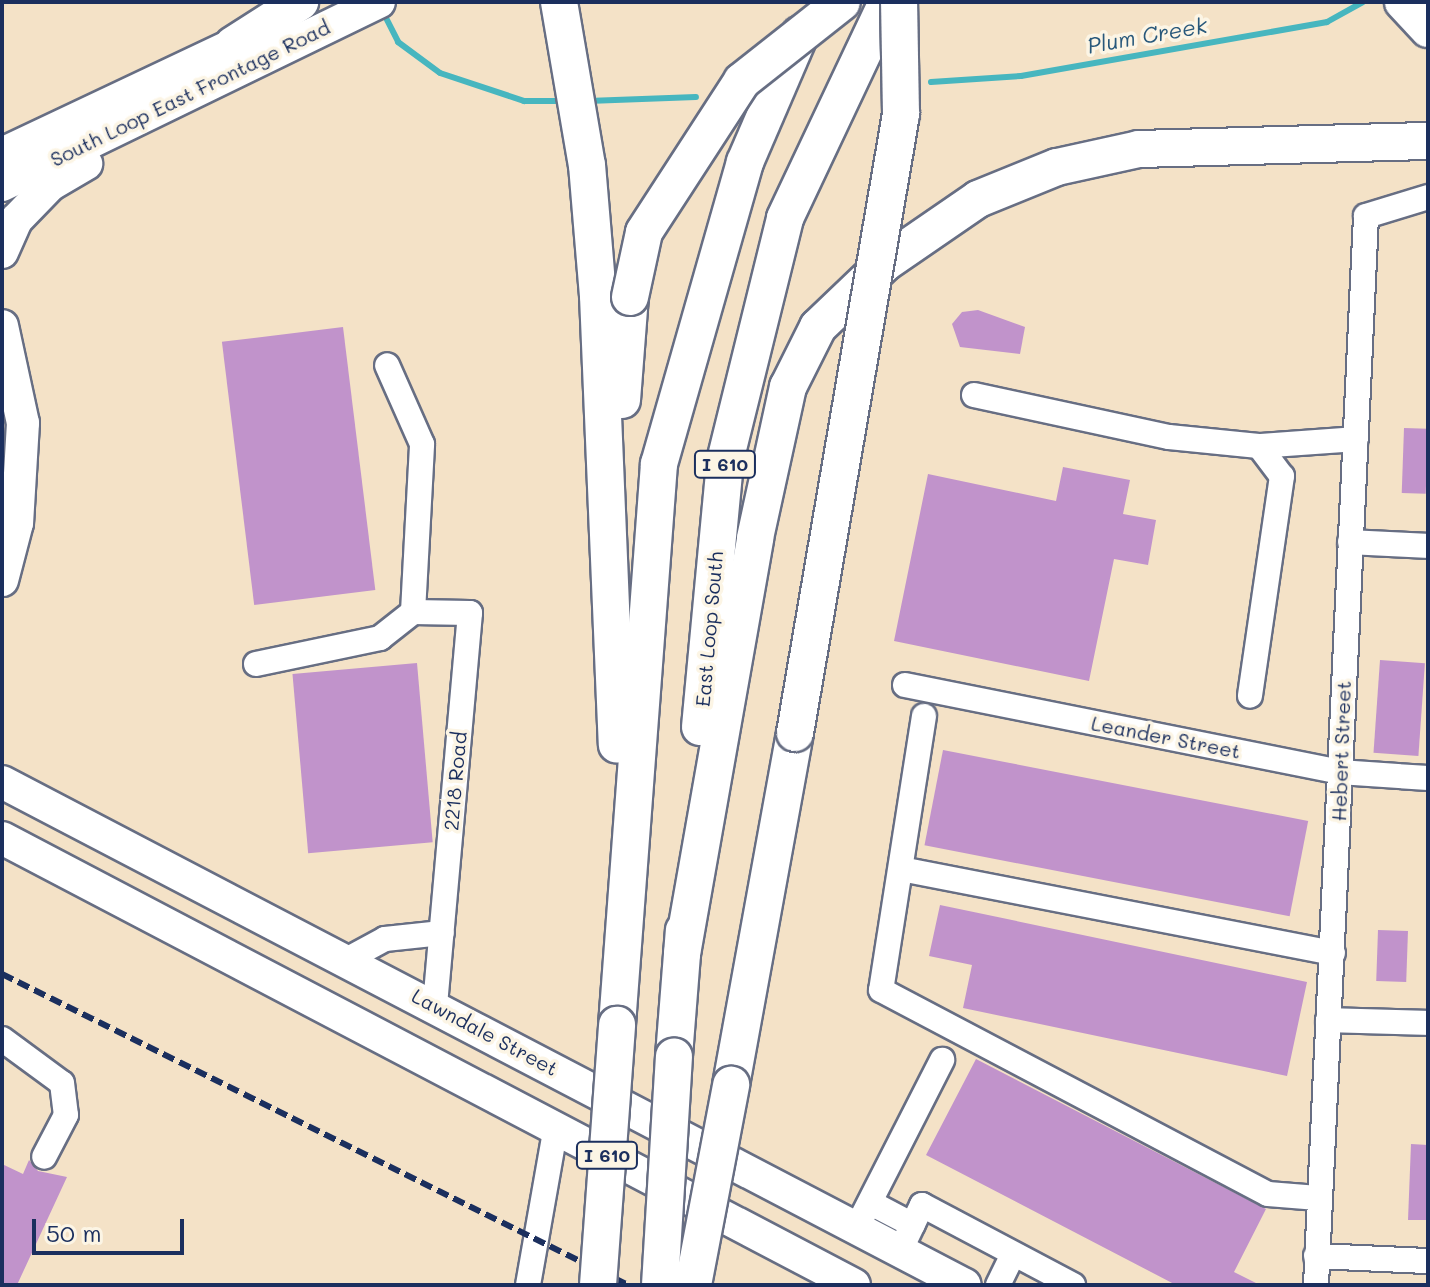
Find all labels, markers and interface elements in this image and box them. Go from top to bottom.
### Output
water label: Plum Creek [1085,11,1209,59]
street label: South Loop East Frontage Road [46,15,334,171]
road number: I 610 [693,450,757,478]
street label: East Loop South [690,550,728,708]
street label: Hebert Street [1327,680,1355,822]
street label: Leander Street [1089,711,1243,763]
street label: 2218 Road [439,730,471,832]
street label: Lawndale Street [408,983,562,1081]
road number: I 610 [575,1141,639,1169]
scale bar [36,1203,188,1253]
text: 50 m [46,1217,102,1248]

